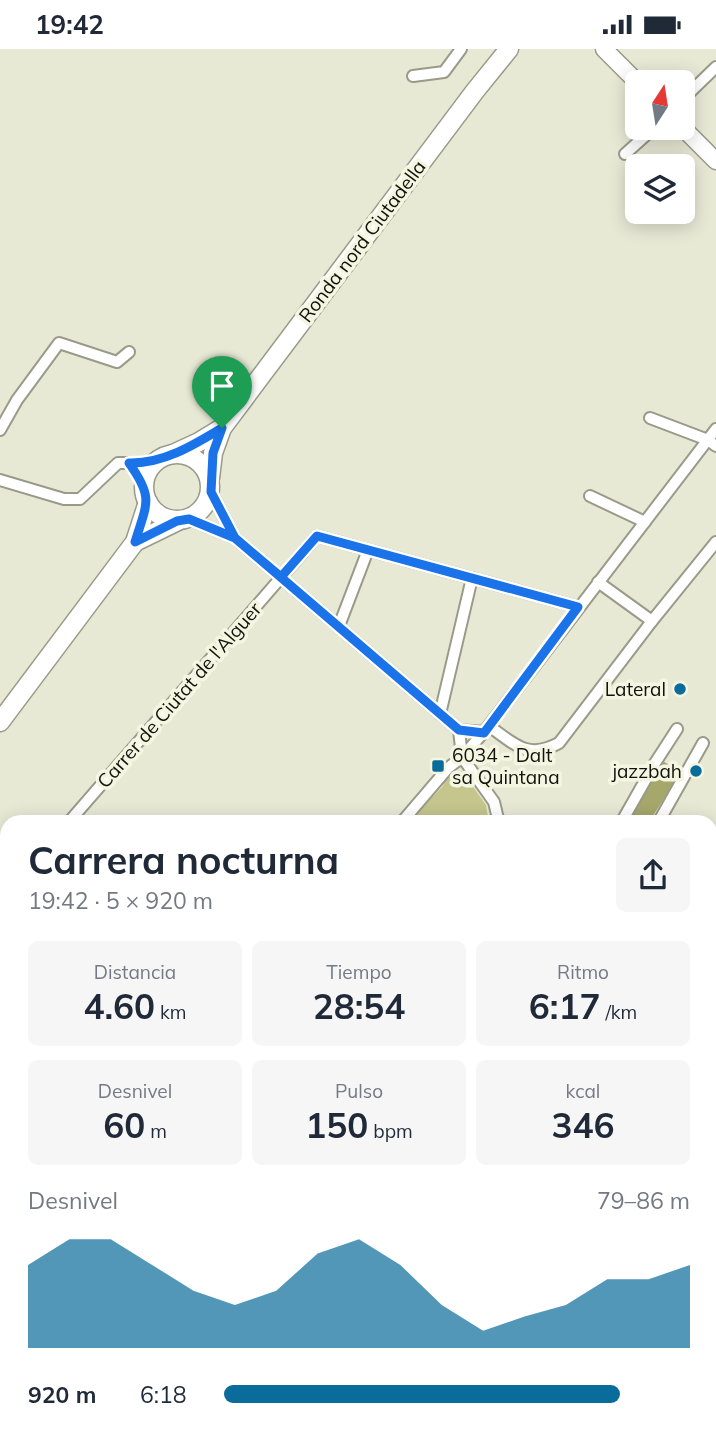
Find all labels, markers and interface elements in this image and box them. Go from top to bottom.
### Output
text: 19:42 [35,8,104,41]
north arrow [625,70,695,140]
map controls [625,70,695,224]
button: layers [625,154,695,224]
street label: Ronda nord Ciutadella [293,155,431,327]
pin [192,356,252,428]
icon: arrive [203,367,241,405]
street label: Carrer de Ciutat de l'Alguer [92,597,266,793]
place label: Lateral [605,677,666,701]
marker: Lateral [672,681,688,697]
place label: 6034 - Dalt sa Quintana [452,743,560,789]
marker: 6034 - Dalt sa Quintana [430,758,446,774]
place label: jazzbah [610,759,682,783]
marker: jazzbah [688,763,704,779]
text: Carrera nocturna [28,836,339,884]
button: share [616,838,690,912]
text: 19:42 · 5 × 920 m [28,886,213,915]
text: Distancia [94,960,176,984]
text: Tiempo [326,960,392,984]
text: Ritmo [557,960,609,984]
text: 4.60 [83,984,155,1028]
text: 28:54 [313,984,405,1028]
text: 6:17 [529,984,600,1028]
text: km [155,1000,187,1024]
text: /km [600,1000,637,1024]
text: Desnivel [98,1079,172,1103]
text: Pulso [335,1079,383,1103]
text: kcal [566,1079,600,1103]
text: 60 [103,1103,145,1147]
text: 150 [305,1103,368,1147]
text: 346 [551,1103,615,1147]
text: m [145,1119,167,1143]
text: bpm [368,1119,413,1143]
text: Desnivel [28,1186,118,1215]
text: 79–86 m [597,1186,690,1215]
text: 920 m [28,1380,96,1409]
text: 6:18 [140,1380,187,1409]

